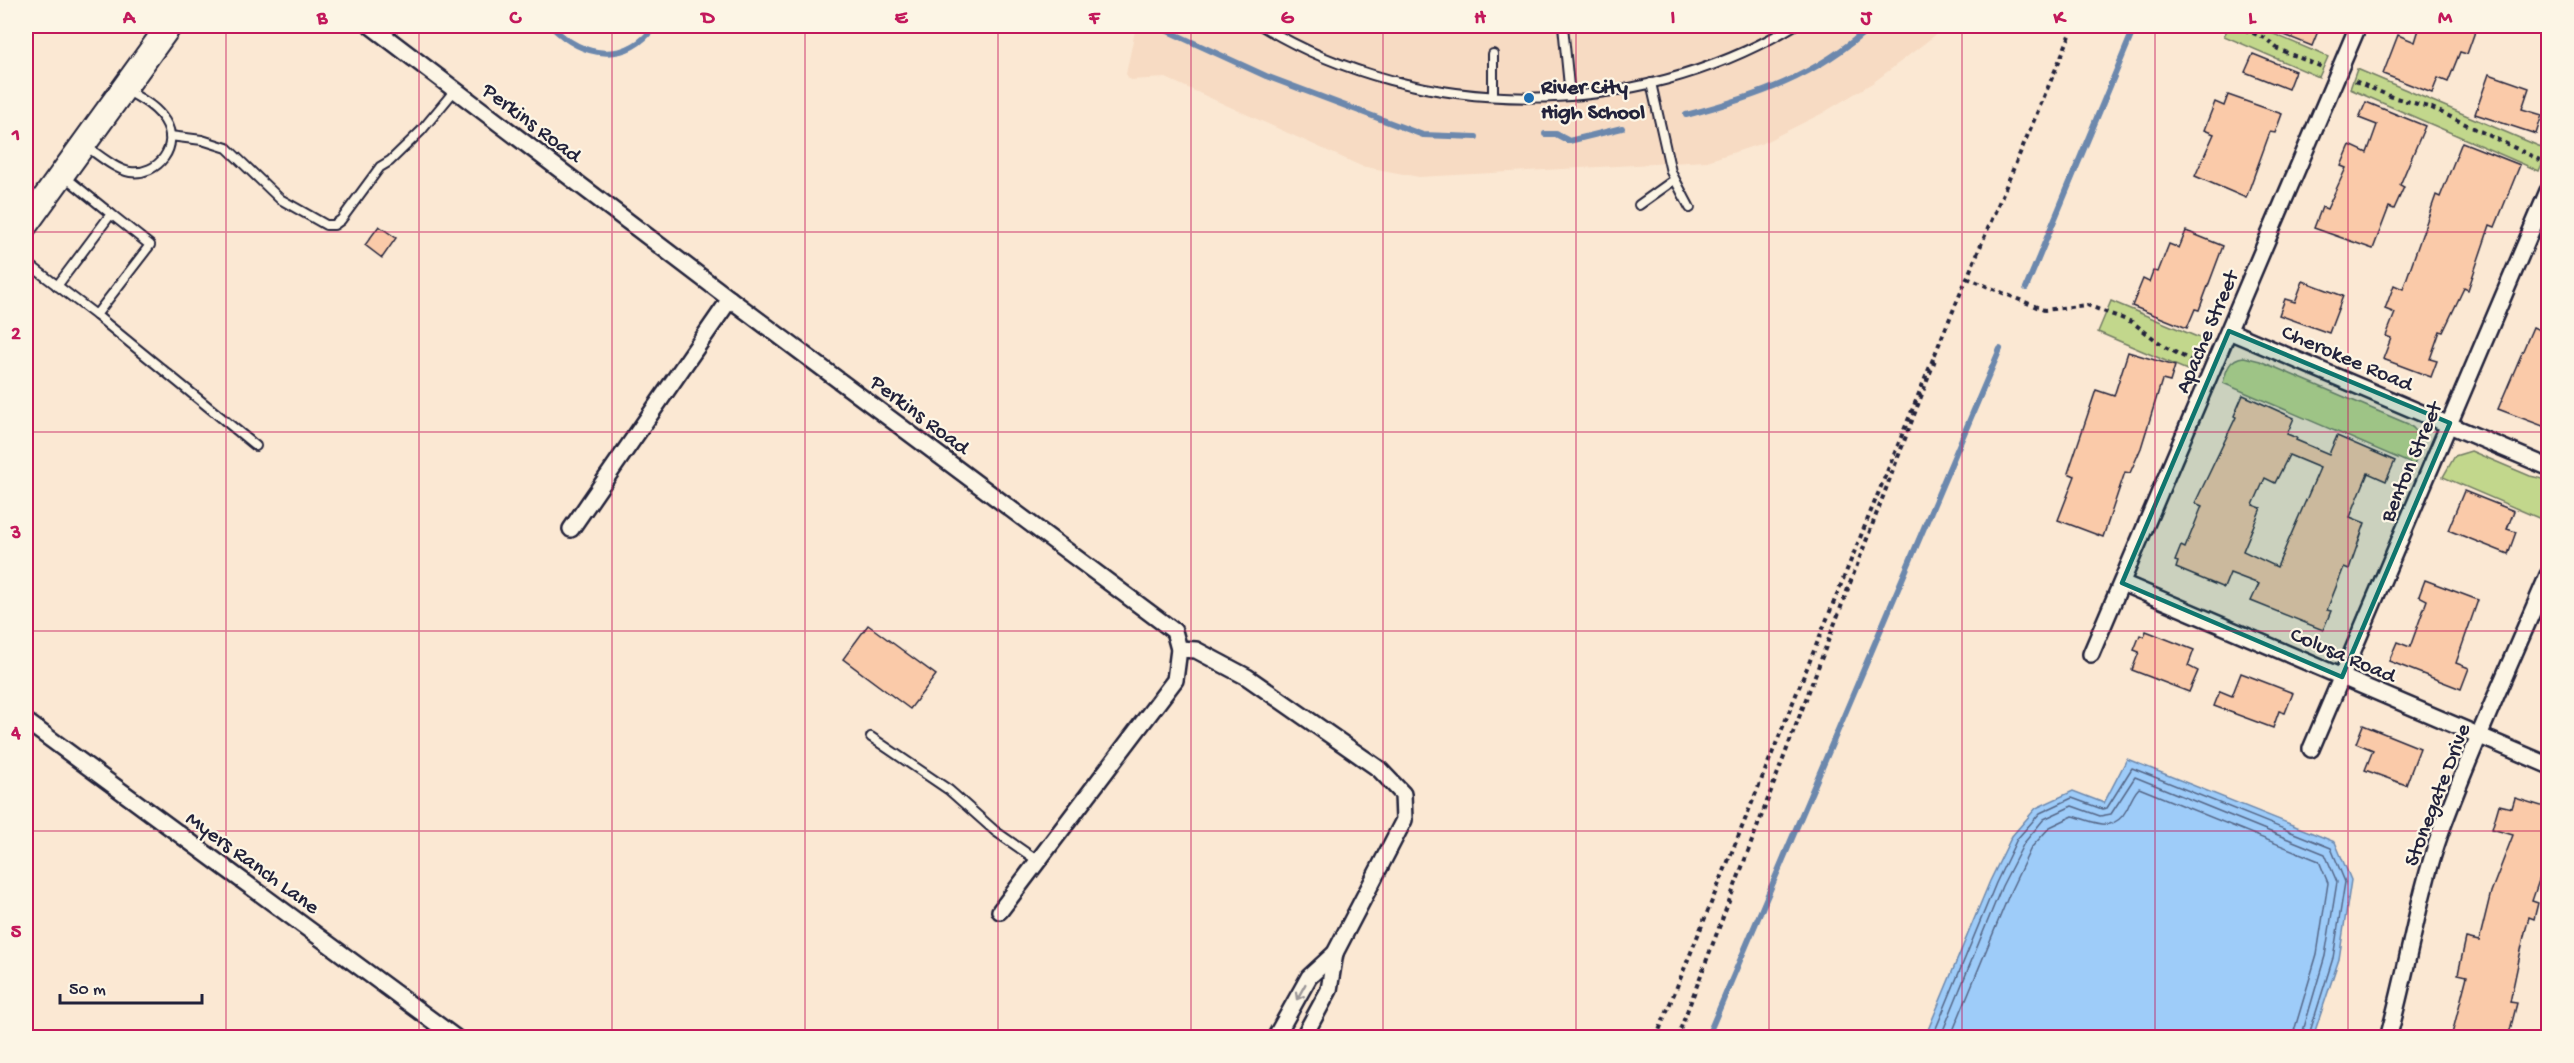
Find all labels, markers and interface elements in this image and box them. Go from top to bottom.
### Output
text: A [122,8,137,31]
text: B [316,8,328,31]
text: C [509,8,523,31]
text: D [699,8,715,31]
text: E [895,8,909,31]
text: F [1088,8,1101,31]
text: G [1281,8,1295,31]
text: H [1474,8,1486,31]
text: I [1671,8,1676,31]
text: J [1860,8,1873,31]
text: K [2052,8,2067,31]
text: L [2248,8,2257,31]
text: M [2438,8,2453,31]
place label: River City High School [1540,76,1645,127]
street label: Perkins Road [475,78,587,171]
marker: River City High School [1522,91,1536,105]
text: 1 [11,125,20,148]
street label: Apache Street [2171,266,2247,398]
street label: Cherokee Road [2277,320,2418,400]
text: 2 [11,324,21,347]
street label: Perkins Road [863,370,975,463]
street label: Benton Street [2375,397,2450,527]
text: 3 [10,523,21,546]
street label: Colusa Road [2286,623,2401,691]
street label: Stonegate Drive [2400,720,2478,870]
text: 4 [10,723,21,746]
street label: Myers Ranch Lane [180,807,324,922]
text: 5 [11,922,22,945]
scale bar [60,967,202,1005]
text: 50 m [69,980,106,1001]
one-way arrow [1295,983,1307,1000]

